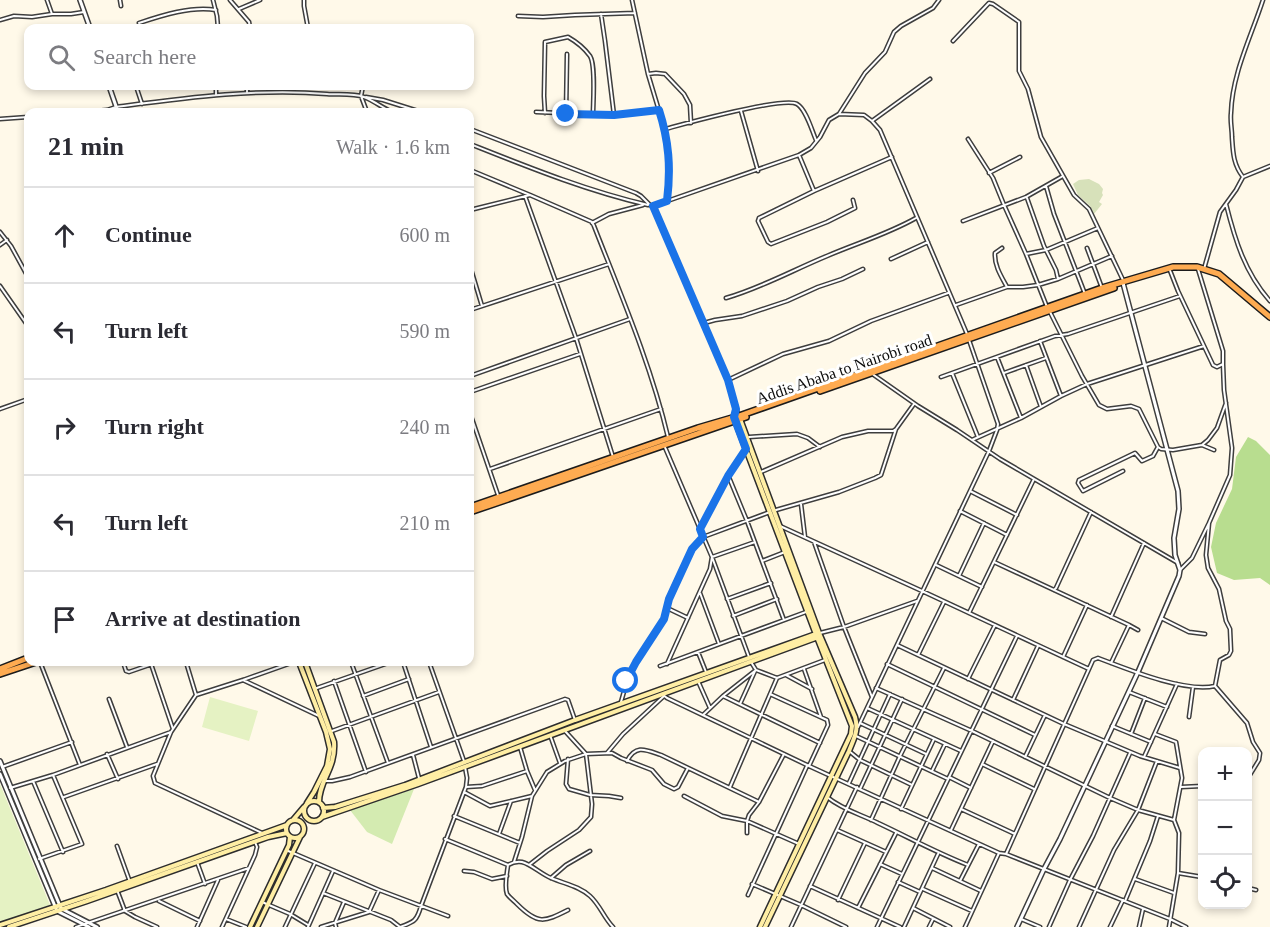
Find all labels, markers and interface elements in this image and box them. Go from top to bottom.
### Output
search box [24,24,474,90]
icon: search [45,41,78,74]
text: Search here [93,44,196,69]
route end [552,100,578,126]
text: 21 min [48,132,124,161]
text: Walk · 1.6 km [336,136,450,158]
icon: ahead [48,219,81,252]
text: Continue [105,222,192,247]
text: 600 m [399,224,450,246]
icon: left [48,315,81,348]
text: Turn left [105,318,188,343]
text: 590 m [399,320,450,342]
street label: Addis Ababa to Nairobi road [754,331,934,407]
icon: right [48,411,81,444]
text: Turn right [105,414,204,439]
text: 240 m [399,416,450,438]
icon: left [48,507,81,540]
text: Turn left [105,510,188,535]
text: 210 m [399,512,450,534]
icon: arrive [48,603,81,636]
text: Arrive at destination [105,606,301,631]
route start [612,667,638,693]
map controls [1198,747,1252,909]
button: + [1198,747,1252,801]
button: − [1198,801,1252,855]
button: locate [1198,855,1252,909]

